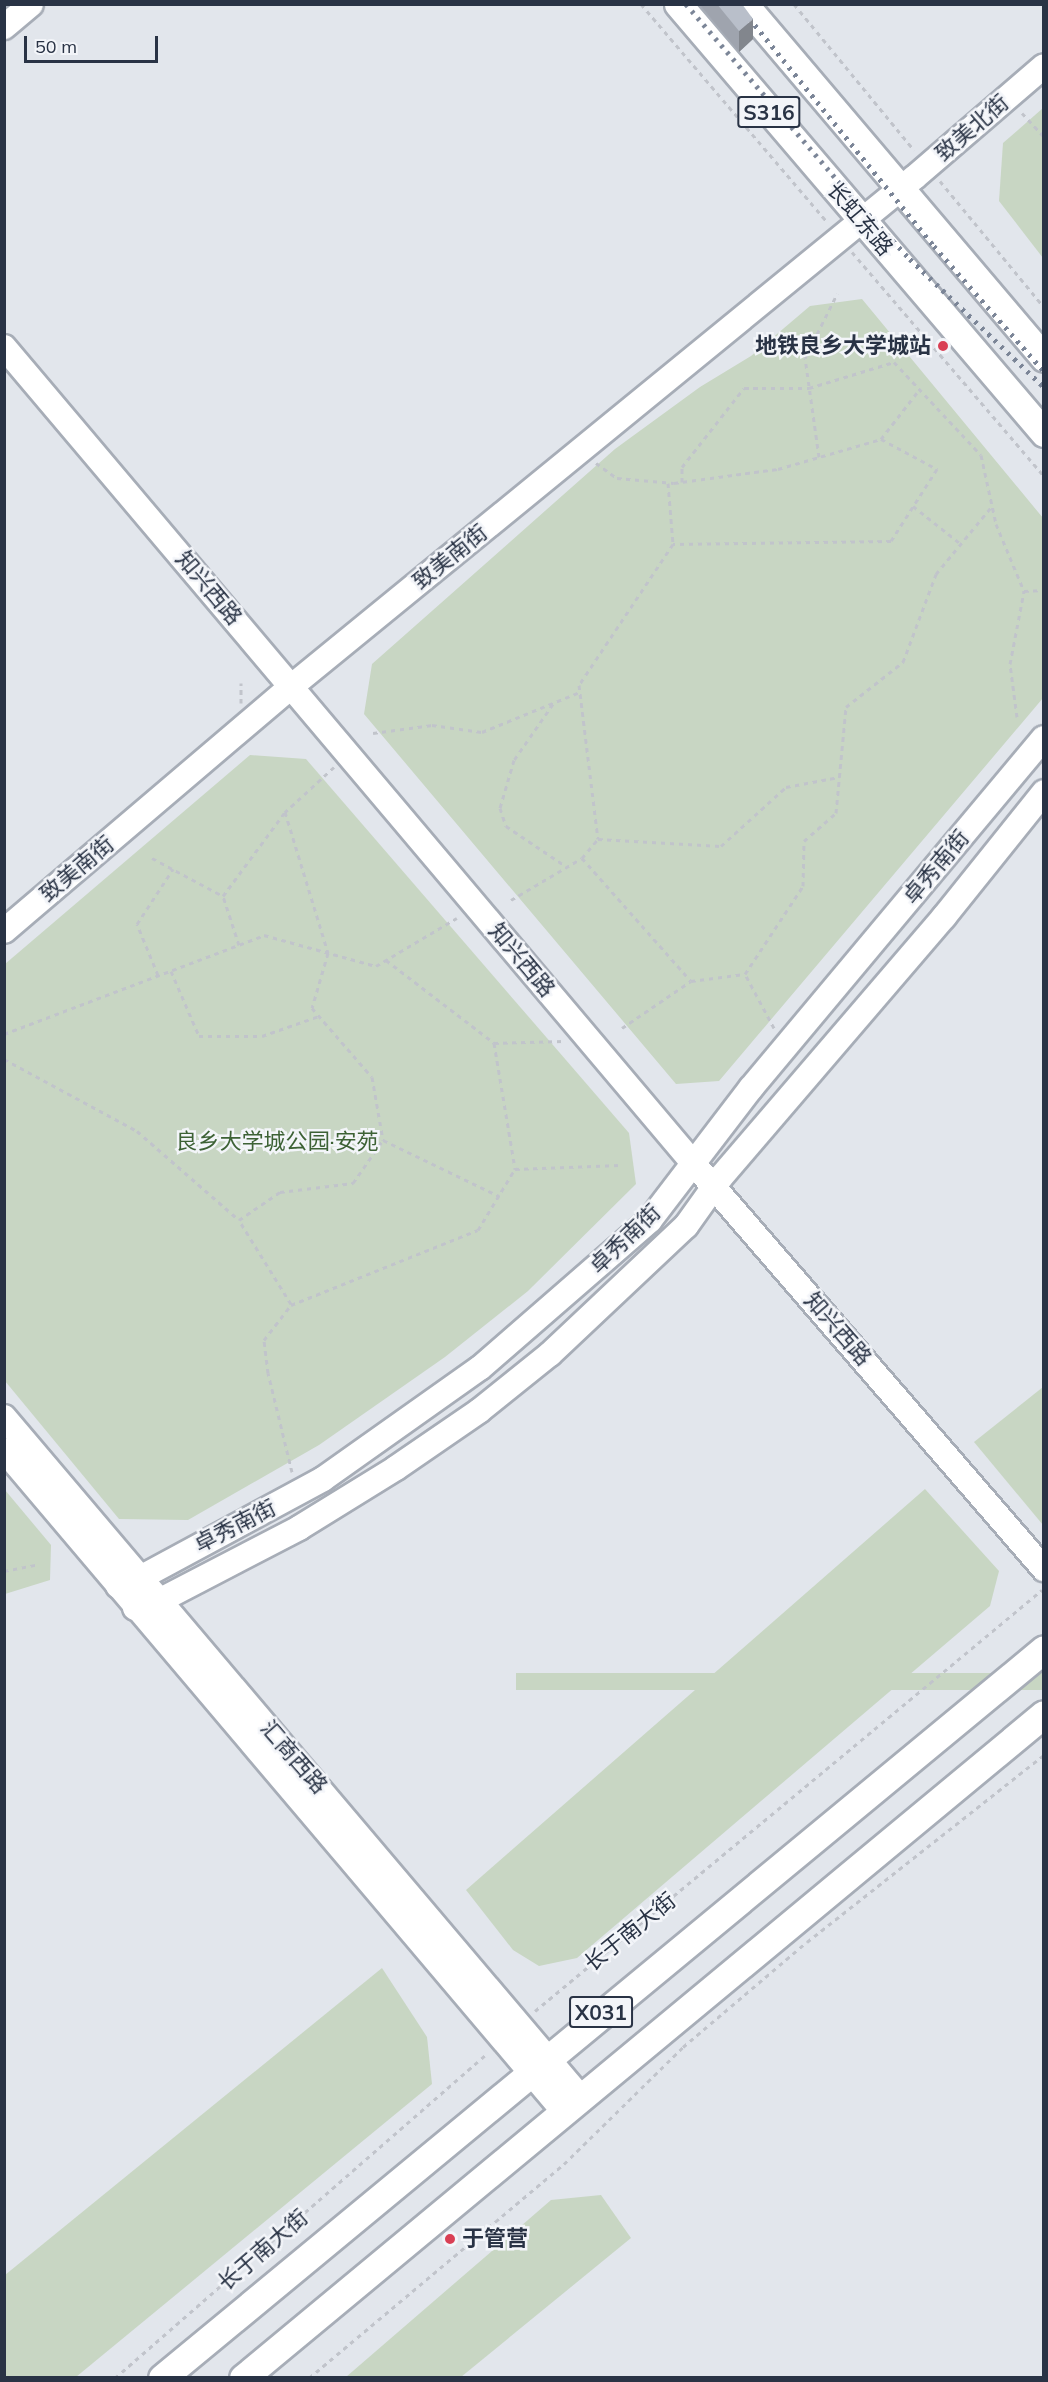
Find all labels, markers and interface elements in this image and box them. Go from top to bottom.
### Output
scale bar [27,24,160,62]
text: 50 m [35,35,77,58]
street label: 致美北街 [930,89,1014,167]
road number: S316 [736,94,802,130]
street label: 长虹东路 [822,177,898,261]
place label: 地铁良乡大学城站 [755,333,931,359]
marker: 地铁良乡大学城站 [936,339,950,353]
street label: 致美南街 [407,519,493,595]
street label: 知兴西路 [171,546,247,630]
street label: 卓秀南街 [898,825,974,909]
street label: 致美南街 [35,831,119,907]
street label: 知兴西路 [484,918,560,1002]
park label: 良乡大学城公园·安苑 [175,1129,379,1155]
street label: 卓秀南街 [584,1199,666,1279]
street label: 知兴西路 [799,1287,877,1371]
street label: 卓秀南街 [190,1494,280,1558]
street label: 汇商西路 [255,1715,333,1799]
street label: 长于南大街 [579,1887,681,1977]
road number: X031 [568,1994,634,2030]
street label: 长于南大街 [213,2204,313,2296]
place label: 于管营 [462,2226,528,2252]
marker: 于管营 [443,2232,457,2246]

